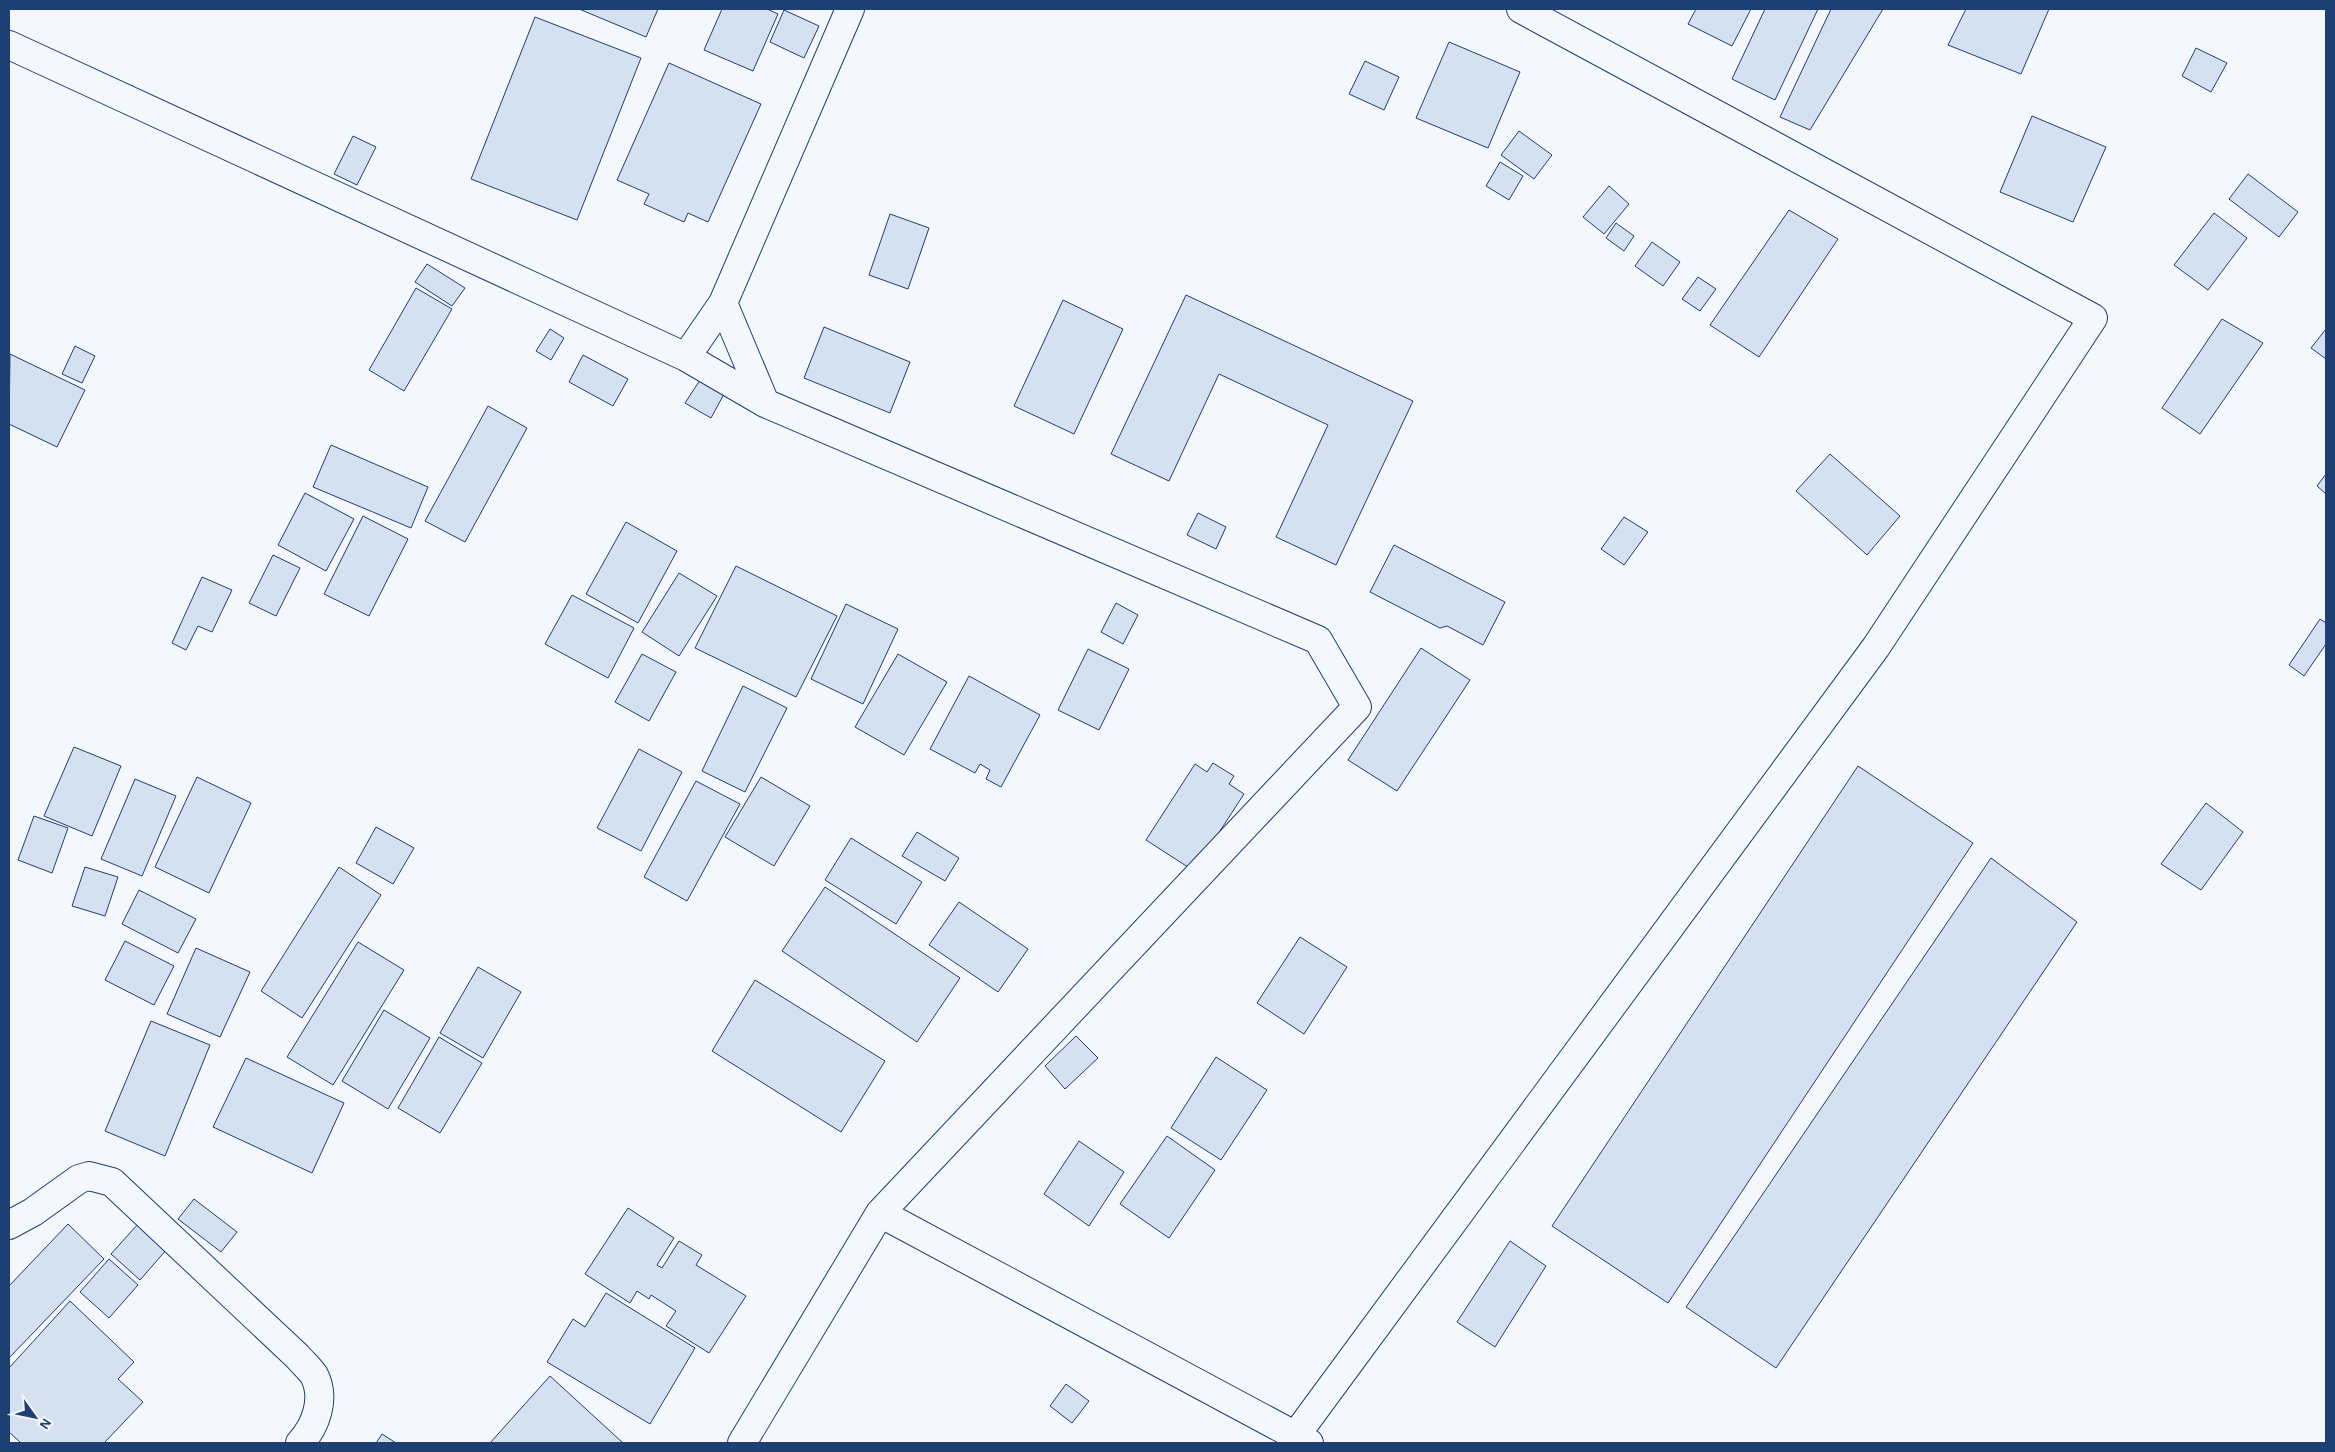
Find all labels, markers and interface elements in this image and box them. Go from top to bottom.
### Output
north arrow [10,1392,60,1442]
text: N [37,1416,54,1431]

